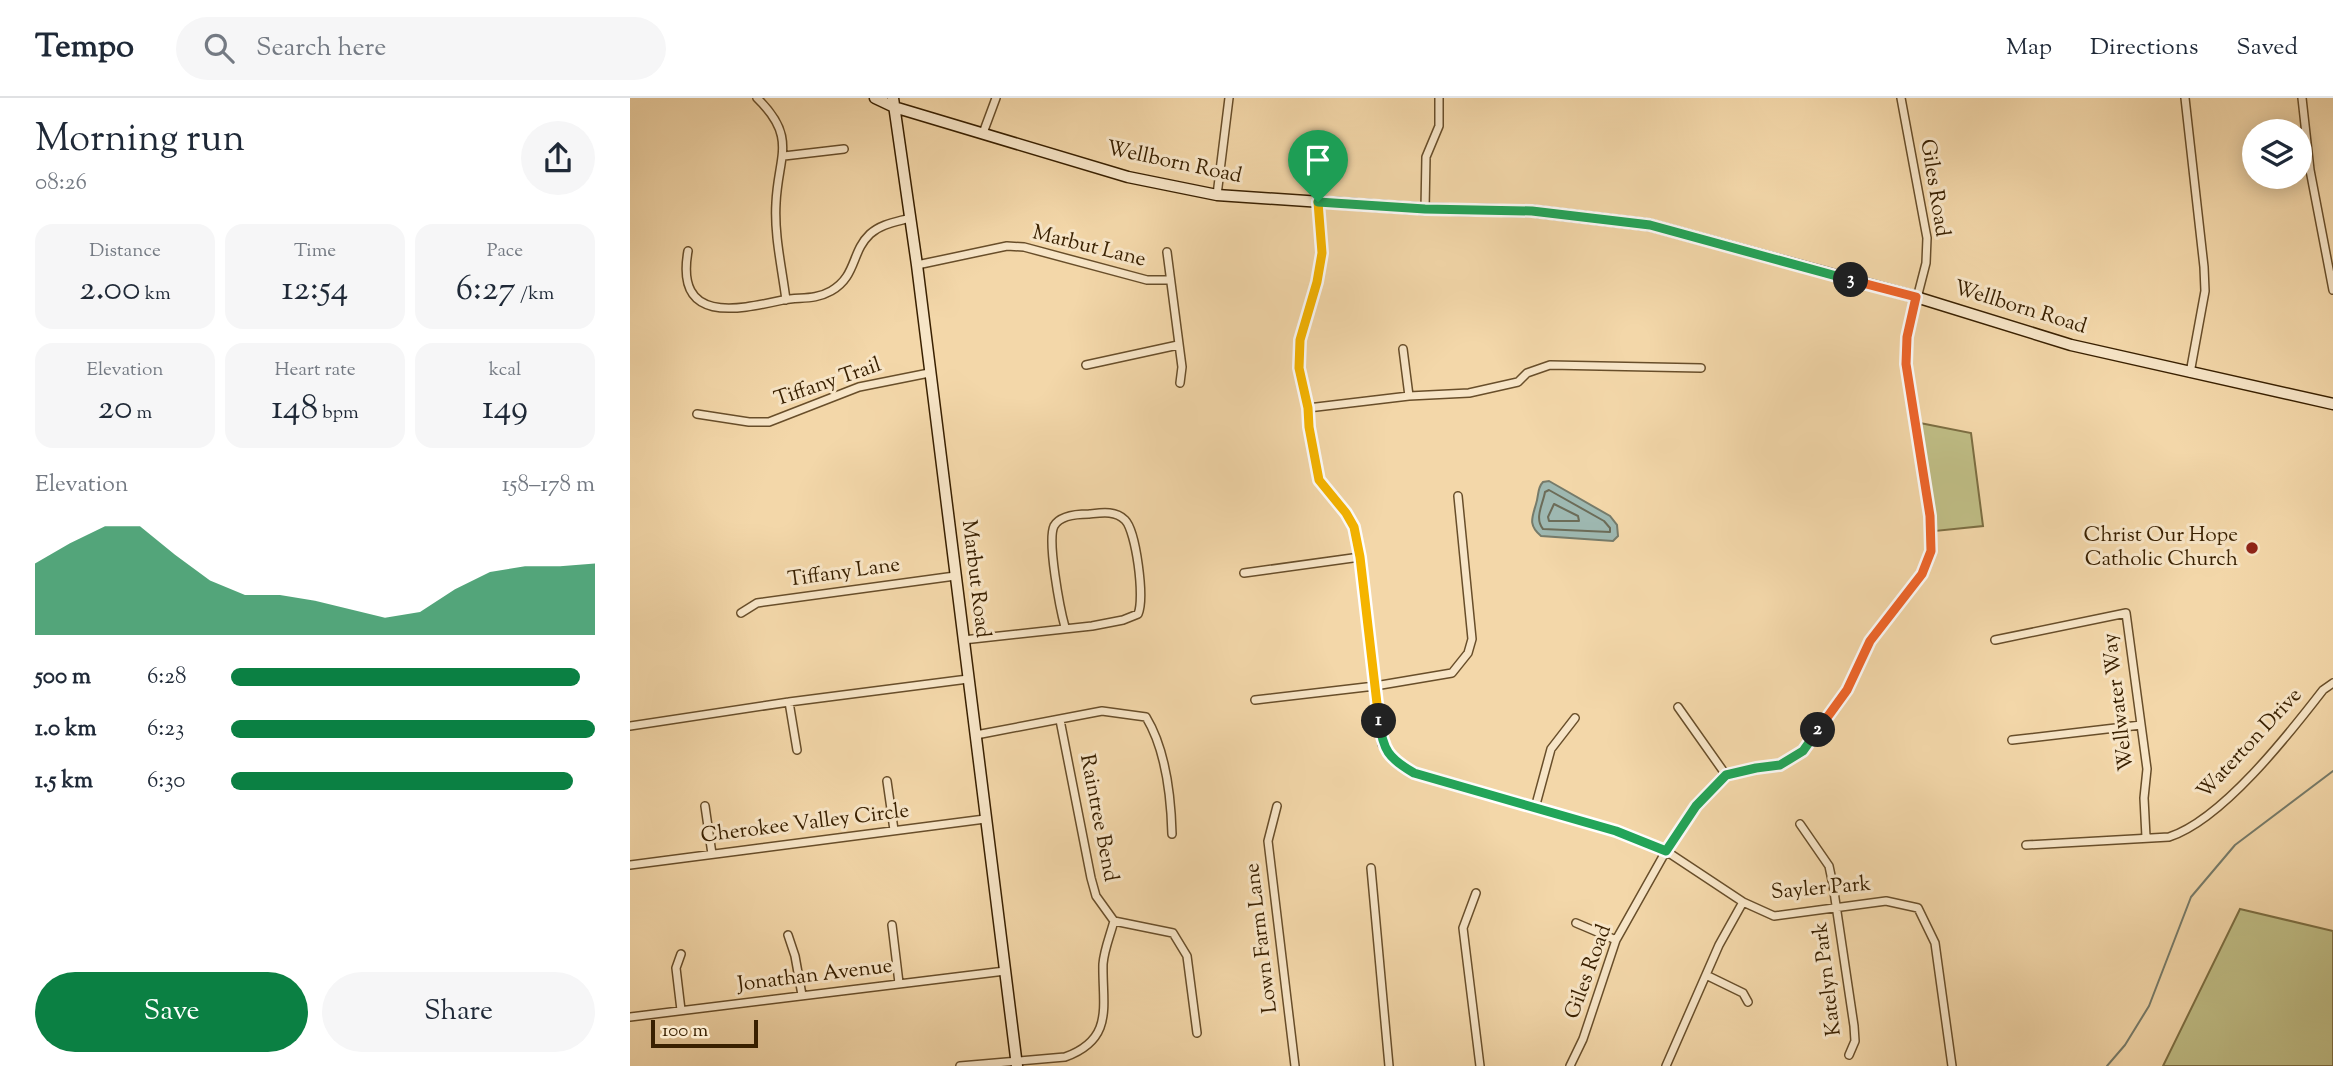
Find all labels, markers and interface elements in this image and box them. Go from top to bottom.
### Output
search box [176,17,666,80]
text: Tempo [35,24,134,72]
icon: search [200,29,238,67]
text: Search here [256,30,386,67]
text: Map [2006,31,2052,65]
text: Directions [2090,31,2198,65]
text: Saved [2236,31,2298,65]
text: Morning run [35,114,245,168]
map controls [2242,119,2312,189]
button: layers [2242,119,2312,189]
button: share [521,121,595,195]
pin [1288,130,1348,202]
street label: Wellborn Road [1104,134,1245,192]
street label: Giles Road [1911,137,1957,239]
icon: arrive [1299,141,1337,179]
text: 08:26 [35,167,87,200]
street label: Marbut Lane [1029,218,1149,276]
text: Distance [89,238,161,265]
text: Time [294,238,336,265]
text: Pace [487,238,523,265]
pin: 3 [1834,262,1868,298]
text: 2.00 [79,265,141,316]
text: 12:54 [282,265,349,316]
text: 6:27 [456,265,516,316]
text: 3 [1847,266,1854,293]
street label: Wellborn Road [1950,274,2090,343]
text: km [141,281,171,308]
text: /km [516,281,554,308]
street label: Tiffany Trail [771,351,886,415]
text: Elevation [86,357,164,384]
text: Heart rate [274,357,356,384]
text: kcal [489,357,521,384]
text: 20 [98,384,133,435]
text: 148 [271,384,318,435]
text: 149 [482,384,528,435]
text: m [133,400,152,427]
text: bpm [318,400,359,427]
text: Elevation [35,469,128,502]
text: 158–178 m [502,469,595,502]
street label: Marbut Road [953,518,997,640]
place label: Christ Our Hope Catholic Church [2084,521,2238,575]
marker: Christ Our Hope Catholic Church [2244,540,2260,556]
street label: Tiffany Lane [786,550,902,596]
street label: Wellwater Way [2096,631,2142,773]
text: 500 m [35,661,91,694]
text: 6:28 [147,661,186,694]
street label: Waterton Drive [2190,682,2310,806]
pin: 1 [1362,704,1396,738]
text: 1 [1375,707,1382,734]
pin: 2 [1800,712,1836,748]
text: 1.0 km [35,713,97,746]
text: 6:23 [147,713,184,746]
text: 2 [1813,716,1822,743]
street label: Raintree Bend [1071,752,1125,884]
text: 1.5 km [35,765,93,798]
text: 6:30 [147,765,185,798]
street label: Cherokee Valley Circle [699,796,911,852]
street label: Lown Farm Lane [1238,861,1286,1015]
street label: Sayler Park [1770,870,1873,908]
street label: Giles Road [1558,920,1620,1023]
street label: Katelyn Park [1806,920,1850,1038]
street label: Jonathan Avenue [735,952,894,1000]
button: Save [35,972,308,1052]
button: Share [322,972,595,1052]
scale bar [651,1017,758,1049]
text: 100 m [662,1018,708,1045]

